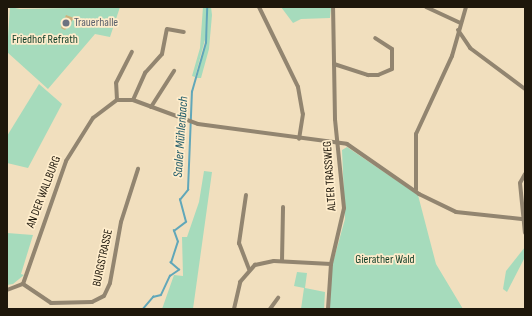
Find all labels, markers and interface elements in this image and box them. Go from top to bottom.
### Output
place label: Trauerhalle [74,16,118,30]
marker: Trauerhalle [61,18,71,28]
park label: Friedhof Refrath [12,33,78,47]
water label: Saaler Mühlenbach [170,96,192,178]
street label: ALTER TRASSWEG [320,140,340,212]
street label: AN DER WALLBURG [24,154,64,230]
street label: BURGSTRASSE [90,228,116,288]
park label: Gierather Wald [355,253,415,267]

